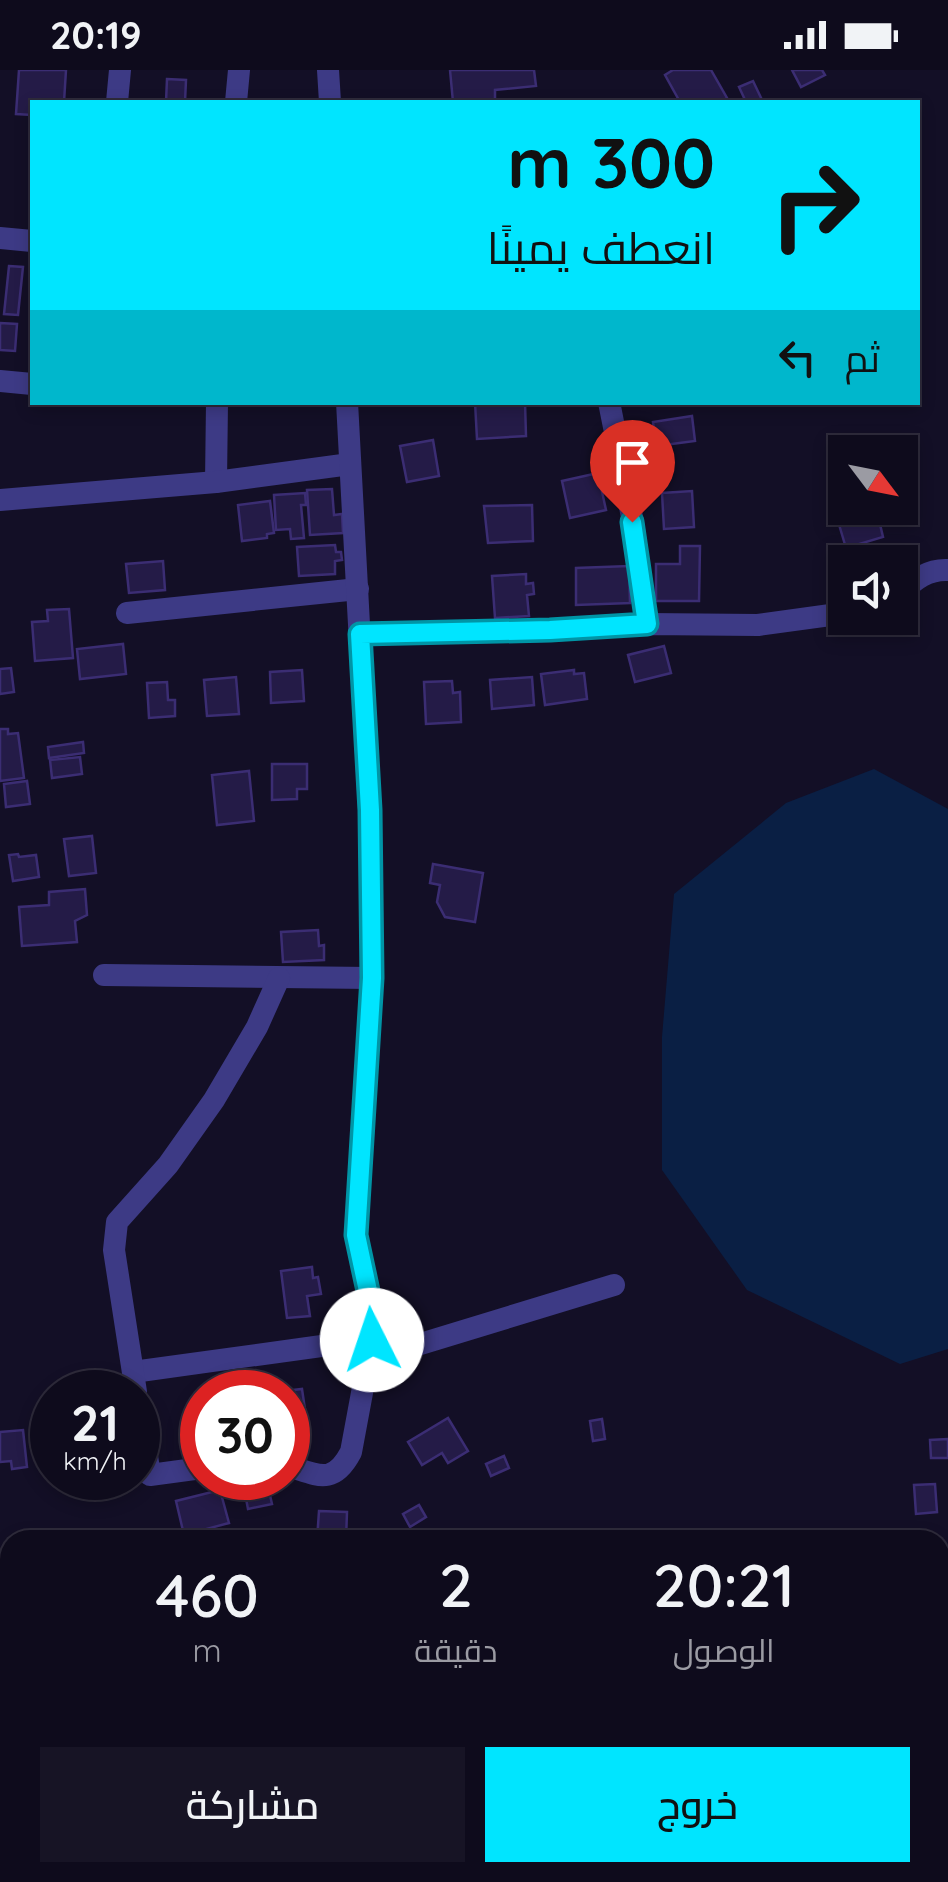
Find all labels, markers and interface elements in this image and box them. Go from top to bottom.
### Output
text: 20:19 [50,11,142,59]
text: 300 m [507,118,715,206]
icon: right [750,140,880,270]
text: انعطف يمينًا [487,219,715,275]
icon: left [770,330,825,385]
text: ثم [845,334,880,382]
pin [590,420,675,523]
icon: arrive [605,435,660,490]
north arrow [828,435,918,525]
map controls [828,435,918,635]
button: sound [828,545,918,635]
position arrow [320,1288,424,1392]
speed limit sign: 30 [180,1370,310,1500]
text: 21 [71,1391,119,1454]
text: km/h [63,1445,127,1476]
text: 2 [439,1547,473,1622]
text: 20:21 [653,1547,795,1622]
text: 460 [155,1557,259,1632]
text: m [193,1630,222,1670]
text: دقيقة [414,1630,497,1670]
text: الوصول [673,1630,775,1670]
button: مشاركة [40,1747,465,1862]
button: خروج [485,1747,910,1862]

